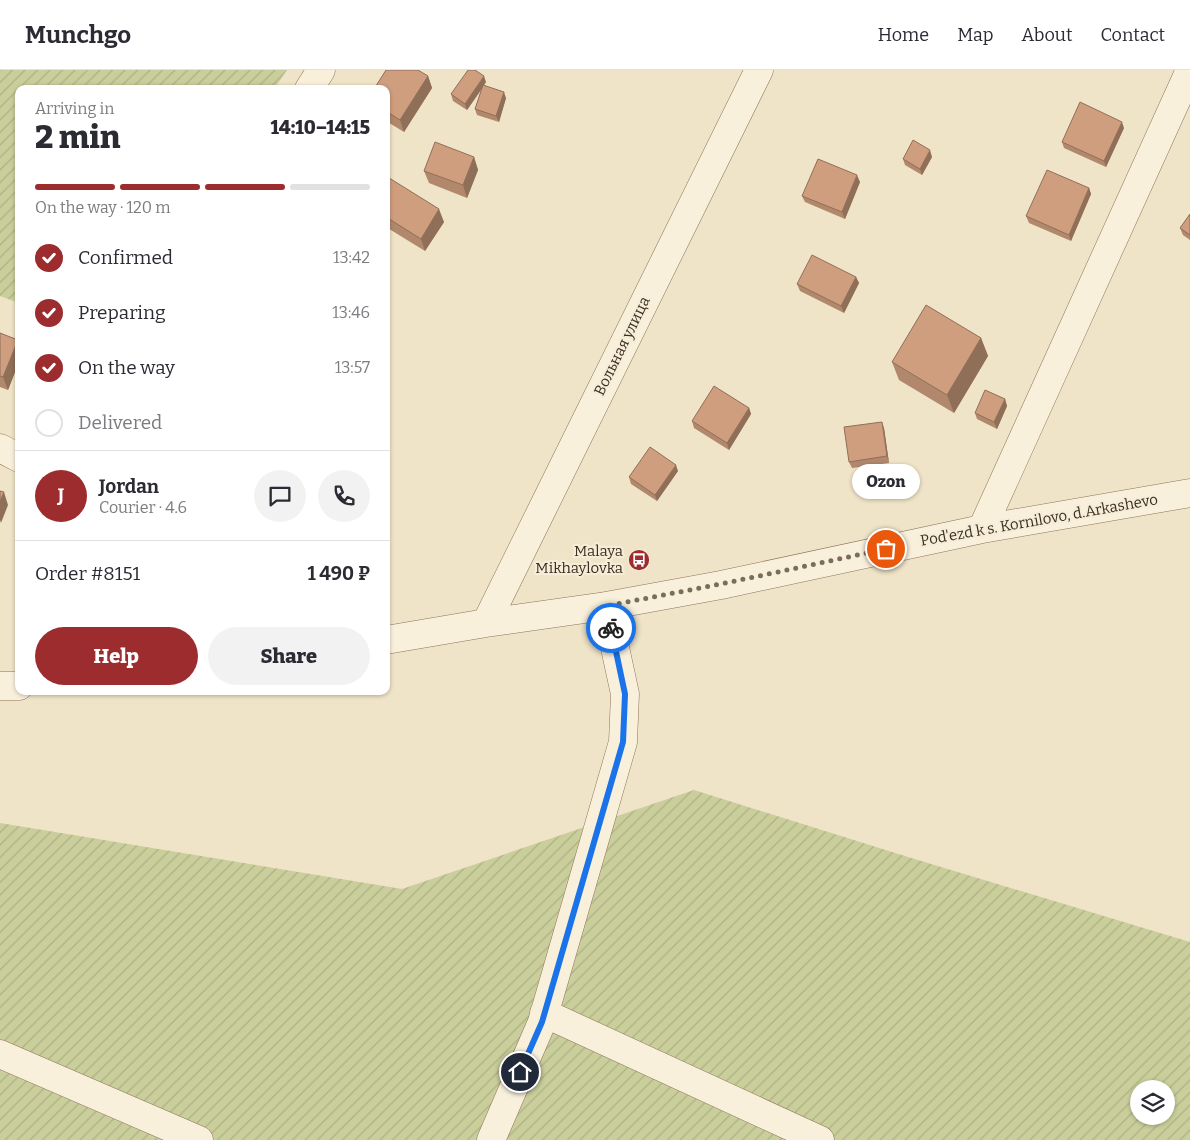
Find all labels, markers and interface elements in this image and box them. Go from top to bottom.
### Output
text: Munchgo [25,21,131,49]
text: Home [878,24,929,46]
text: Map [957,24,993,46]
text: About [1021,24,1072,46]
text: Contact [1100,24,1165,46]
text: Arriving in [35,99,114,118]
text: 14:10–14:15 [270,116,370,139]
text: 2 min [35,118,121,156]
text: On the way · 120 m [35,198,170,217]
icon: check [35,244,63,272]
text: Confirmed [78,246,173,269]
text: 13:42 [333,248,370,267]
street label: Вольная улица [590,294,654,398]
icon: check [35,299,63,327]
text: Preparing [78,301,166,324]
text: 13:46 [332,303,370,322]
icon: check [35,354,63,382]
text: On the way [78,356,175,379]
text: 13:57 [335,358,370,377]
text: Delivered [78,411,162,434]
callout: Ozon [852,464,920,499]
button: chat [254,470,306,522]
button: phone [318,470,370,522]
text: Ozon [866,472,906,491]
text: Jordan [99,475,159,498]
text: J [58,484,64,507]
street label: Pod'ezd k s. Kornilovo, d.Arkashevo [919,490,1159,550]
text: Courier · 4.6 [99,498,187,517]
pin [865,528,907,570]
icon: bag [872,535,900,563]
place label: Malaya Mikhaylovka [535,542,623,577]
bus stop icon: Malaya Mikhaylovka [627,548,651,572]
text: Order #8151 [35,562,140,585]
text: 1 490 ₽ [308,562,370,585]
courier [586,603,636,653]
icon: bike [597,614,625,642]
button: Help [35,627,198,685]
button: Share [208,627,370,685]
pin [499,1051,541,1093]
icon: home [506,1058,534,1086]
map controls [1130,1080,1175,1125]
button: layers [1130,1080,1175,1125]

